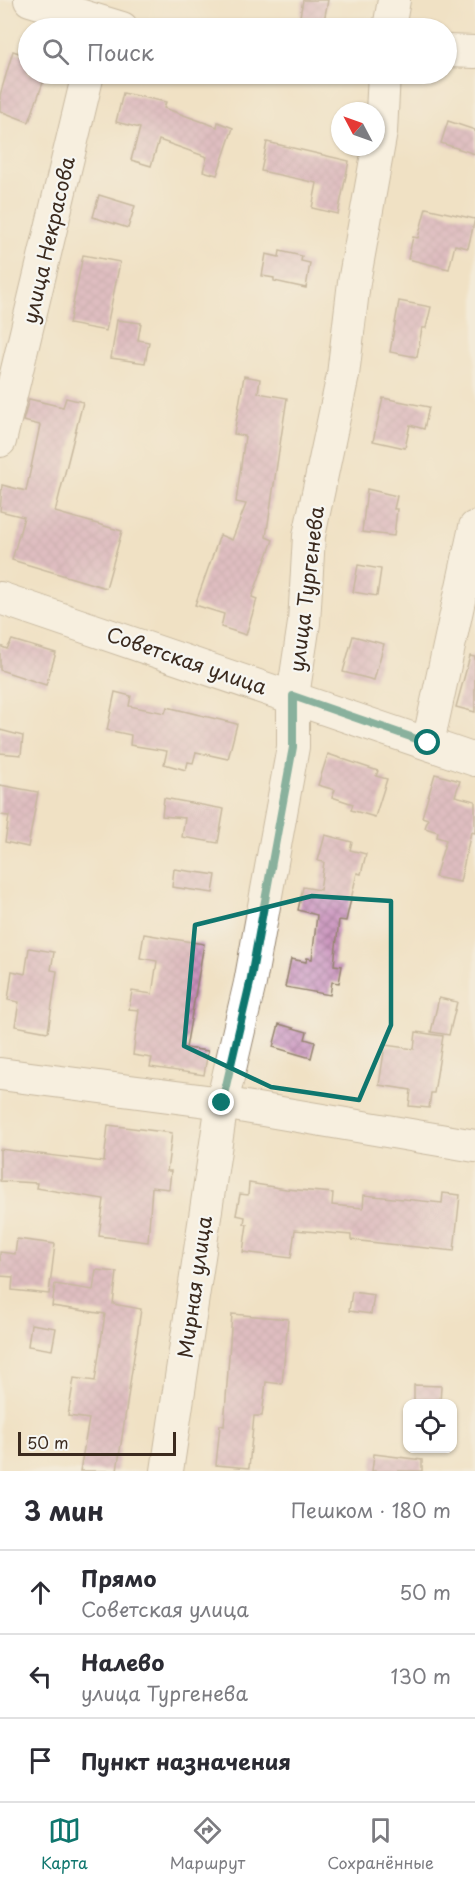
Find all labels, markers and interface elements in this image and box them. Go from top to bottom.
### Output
search box [18,18,457,84]
icon: search [39,35,72,68]
text: Поиск [87,35,154,68]
north arrow [331,102,385,156]
street label: улица Некрасова [14,153,82,327]
street label: улица Тургенева [281,504,331,674]
street label: Советская улица [103,618,272,702]
route start [414,729,440,755]
route end [208,1089,234,1115]
street label: Мирная улица [169,1214,219,1360]
map controls [403,1399,457,1453]
button: locate [403,1399,457,1453]
scale bar [18,1429,176,1456]
text: 50 m [27,1430,68,1454]
text: 3 мин [24,1491,104,1530]
text: Пешком · 180 m [291,1495,451,1525]
text: Прямо [81,1561,156,1594]
icon: ahead [24,1576,57,1609]
text: 50 m [399,1577,451,1607]
text: Советская улица [81,1594,249,1624]
text: Налево [81,1645,164,1678]
icon: left [24,1660,57,1693]
text: 130 m [391,1661,451,1691]
text: улица Тургенева [81,1678,248,1708]
icon: arrive [24,1744,57,1777]
text: Пункт назначения [81,1744,291,1777]
tab: Карта [41,1814,88,1874]
tab: Маршрут [170,1814,245,1874]
tab: Сохранённые [327,1814,434,1874]

